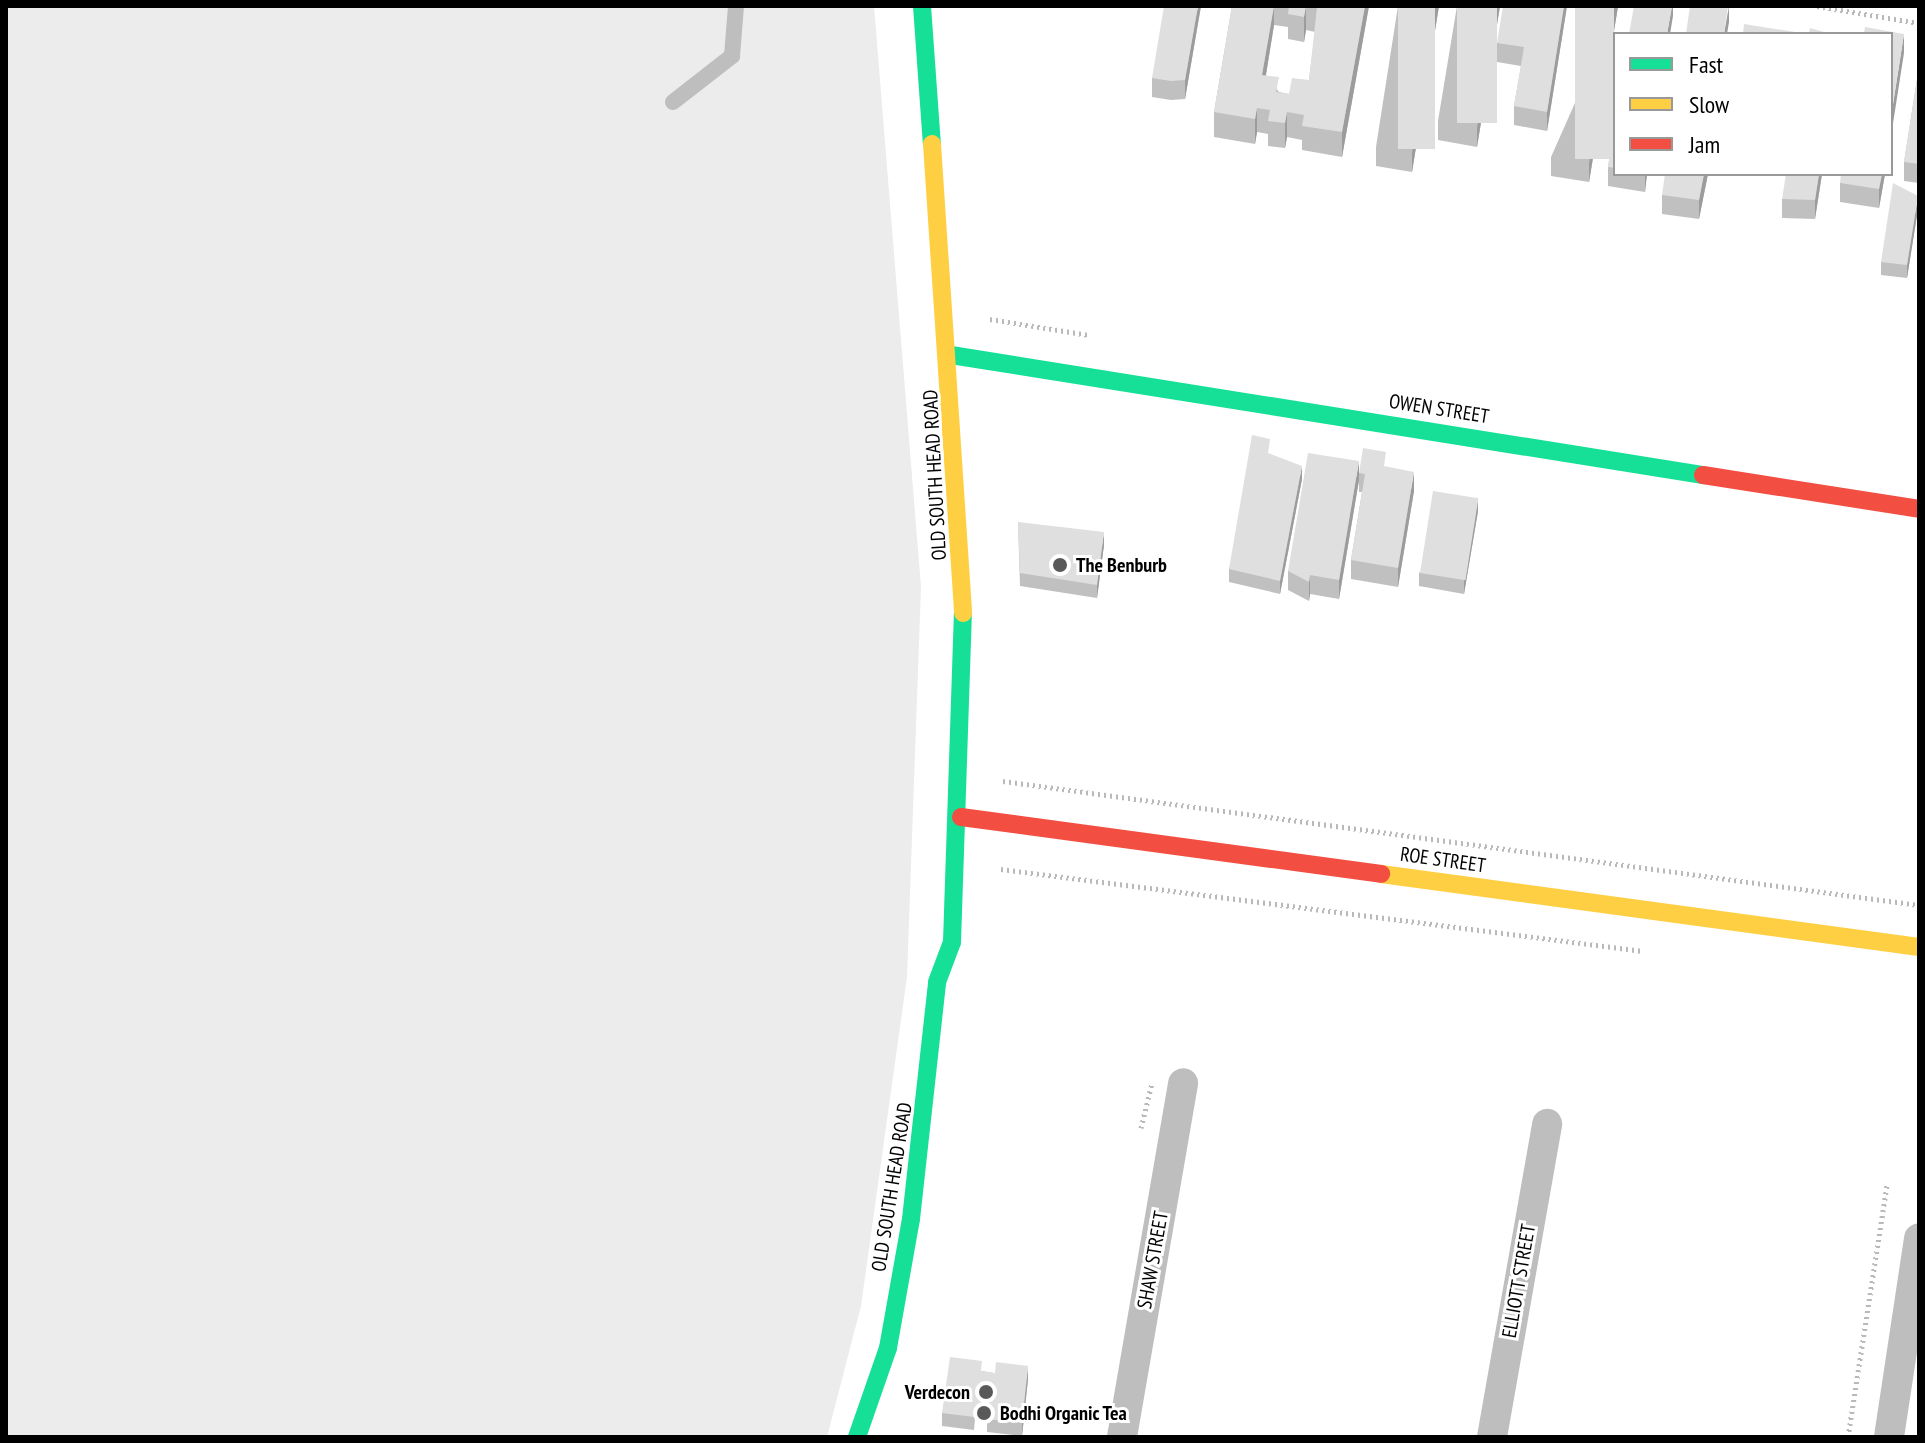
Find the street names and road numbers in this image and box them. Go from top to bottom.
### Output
street label: OLD SOUTH HEAD ROAD [919,389,951,561]
street label: OWEN STREET [1387,389,1491,429]
street label: ROE STREET [1399,842,1487,878]
street label: OLD SOUTH HEAD ROAD [867,1101,917,1273]
street label: SHAW STREET [1133,1209,1173,1311]
street label: ELLIOTT STREET [1497,1222,1541,1340]

